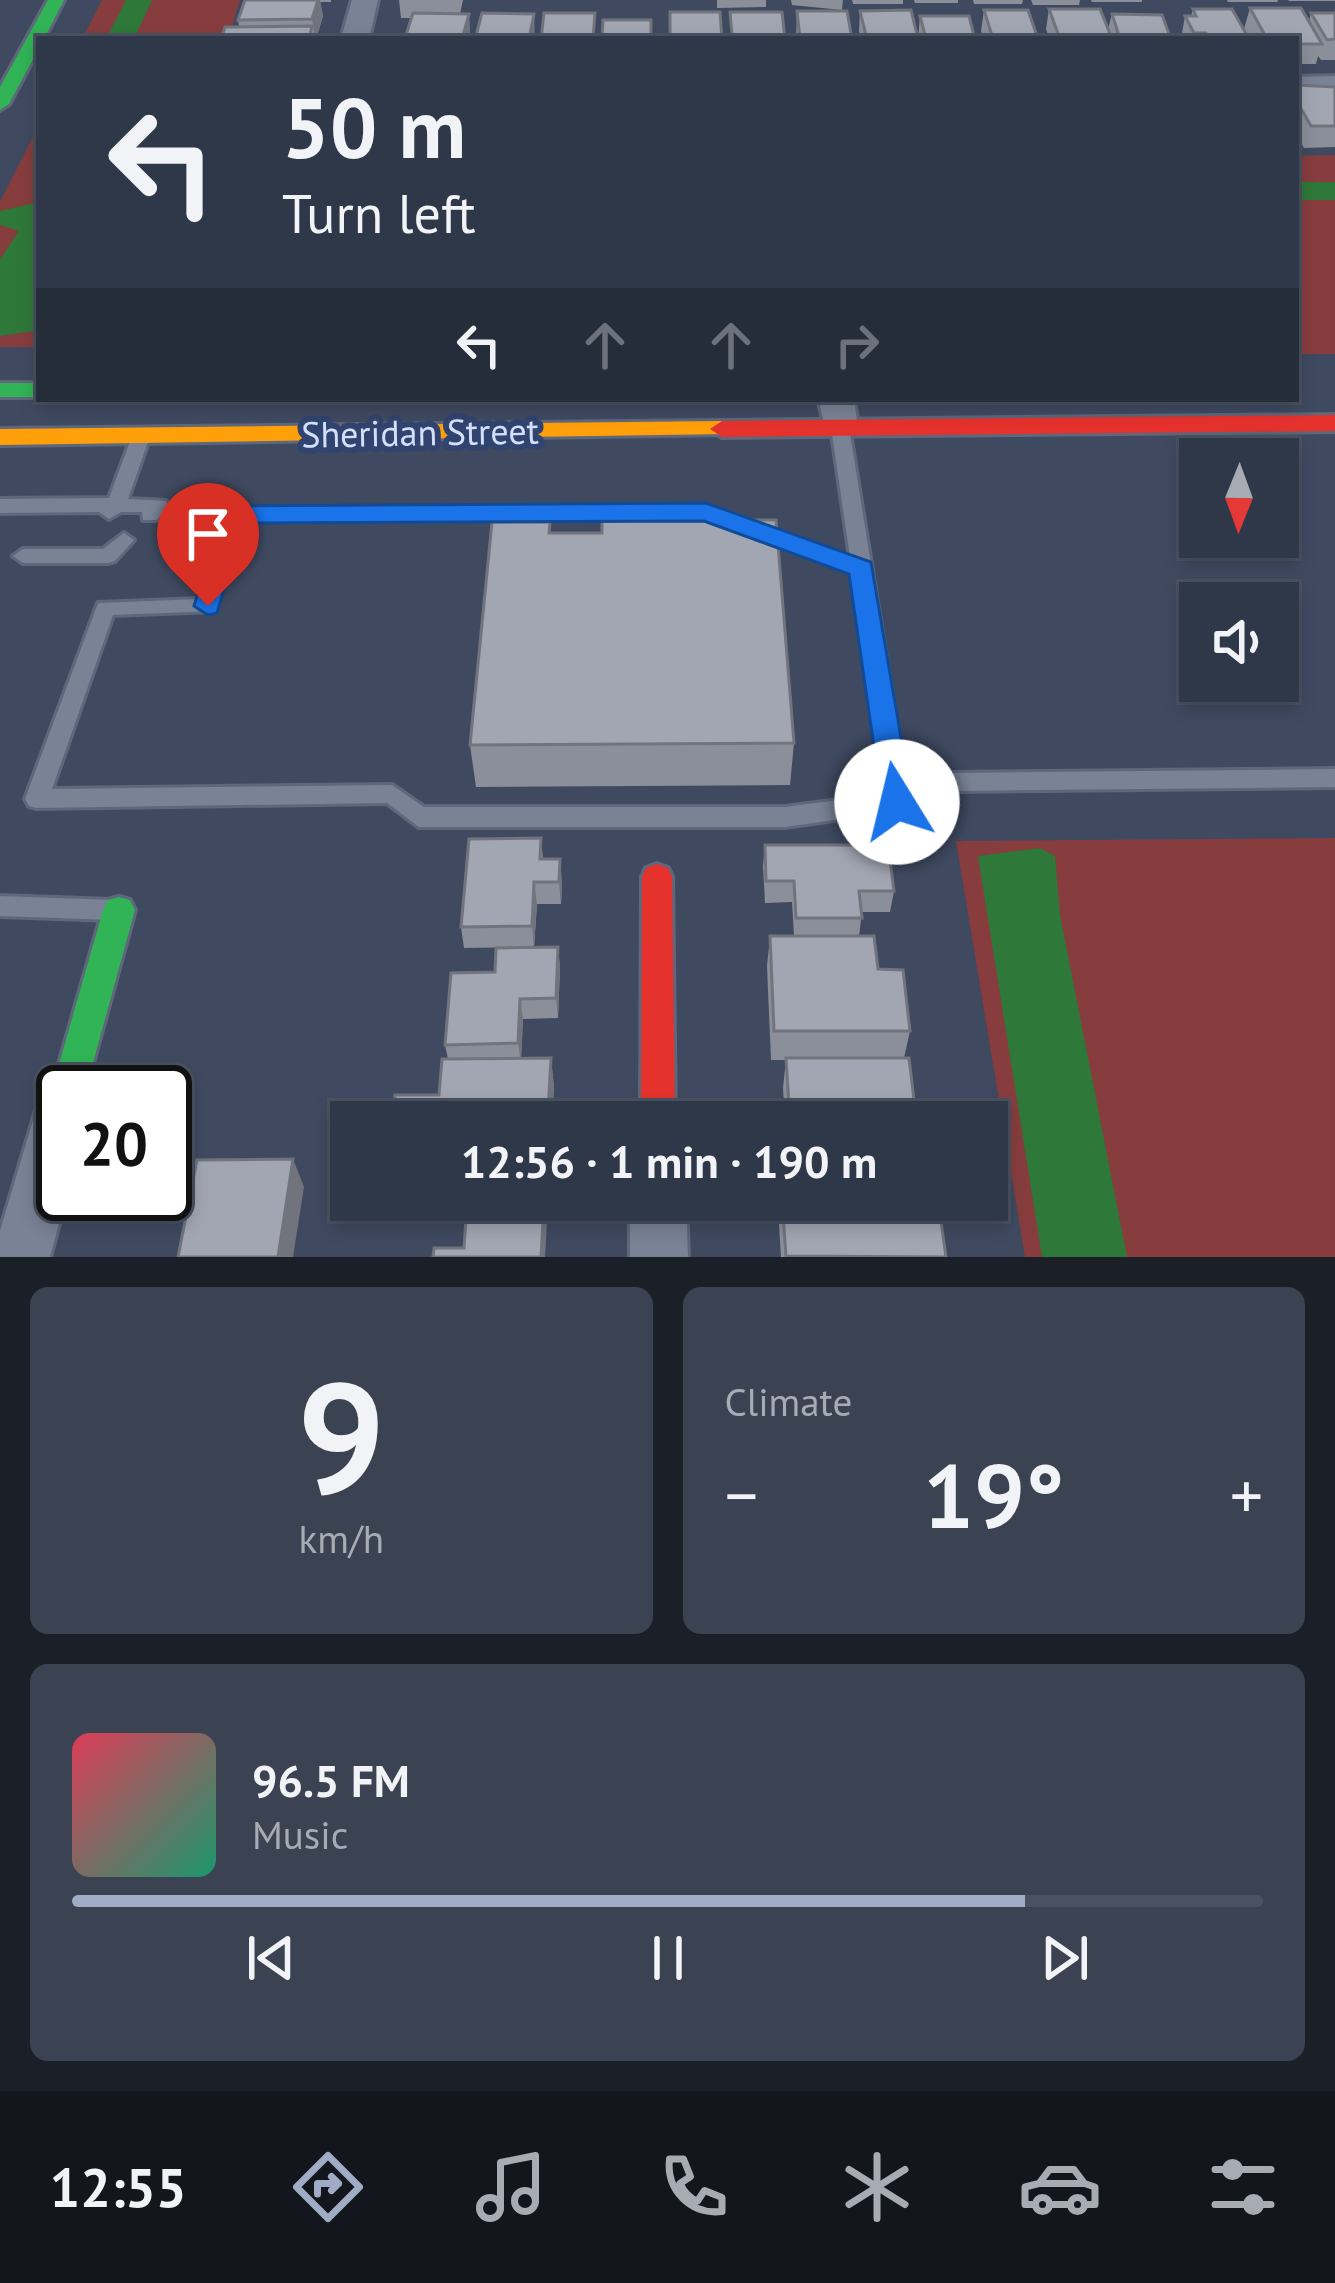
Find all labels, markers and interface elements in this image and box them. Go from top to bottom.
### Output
text: 50 m [282,72,466,181]
icon: left [84,84,240,240]
text: Turn left [282,178,476,248]
icon: left [446,312,512,378]
icon: ahead [572,312,638,378]
icon: ahead [698,312,764,378]
icon: right [824,312,890,378]
street label: Sheridan Street [301,406,539,458]
north arrow [1179,438,1299,558]
map controls [1179,438,1299,702]
pin [157,483,259,606]
icon: arrive [175,501,241,567]
button: sound [1179,582,1299,702]
position arrow [834,739,960,865]
speed limit sign: 20 [36,1065,192,1221]
text: 12:56 · 1 min · 190 m [461,1132,877,1190]
text: 9 [297,1334,385,1536]
text: Climate [725,1376,852,1427]
text: 19° [923,1436,1064,1553]
text: − [725,1452,758,1537]
text: + [1230,1452,1263,1537]
text: km/h [299,1513,384,1564]
text: 96.5 FM [252,1751,410,1809]
text: Music [252,1809,348,1860]
icon: previous [238,1925,304,1991]
icon: pause [635,1925,701,1991]
icon: next [1032,1925,1098,1991]
icon: directions [286,2145,370,2229]
icon: music [469,2145,553,2229]
icon: phone [652,2145,736,2229]
icon: climate [835,2145,919,2229]
icon: car [1018,2145,1102,2229]
icon: filters [1201,2145,1285,2229]
text: 12:55 [50,2152,187,2222]

